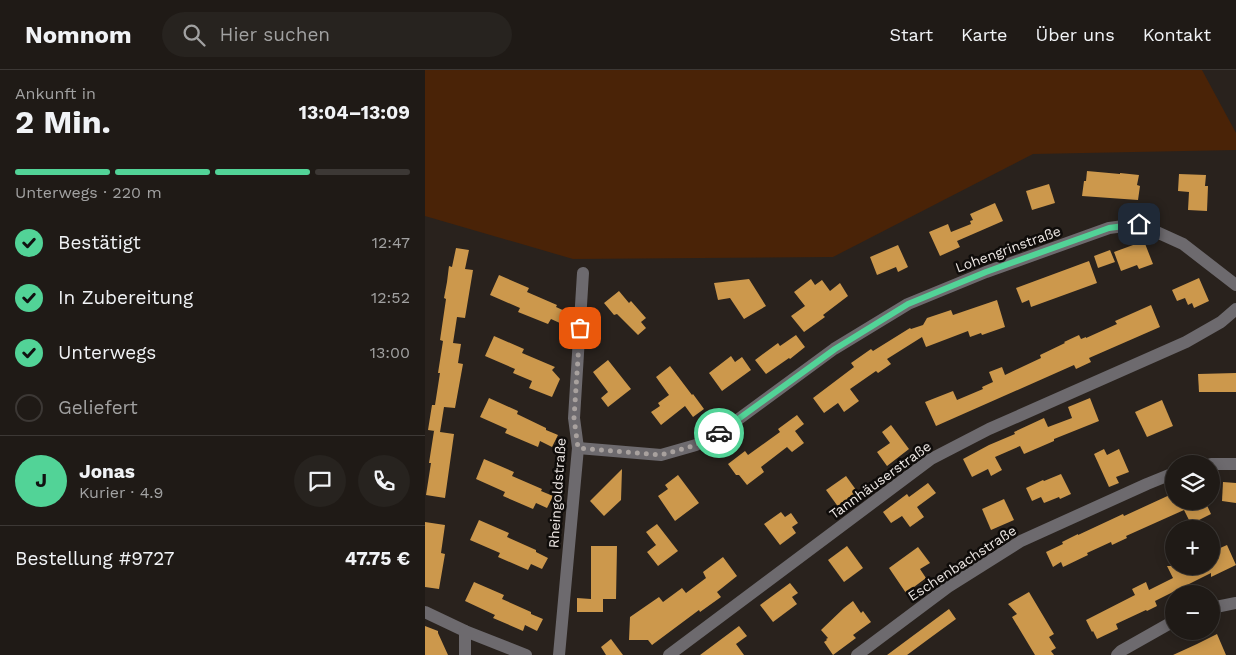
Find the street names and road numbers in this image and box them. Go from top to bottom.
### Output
street label: Lohengrinstraße [953,223,1063,275]
street label: Rheingoldstraße [545,437,569,549]
street label: Tannhäuserstraße [826,438,934,522]
street label: Eschenbachstraße [905,522,1019,604]

